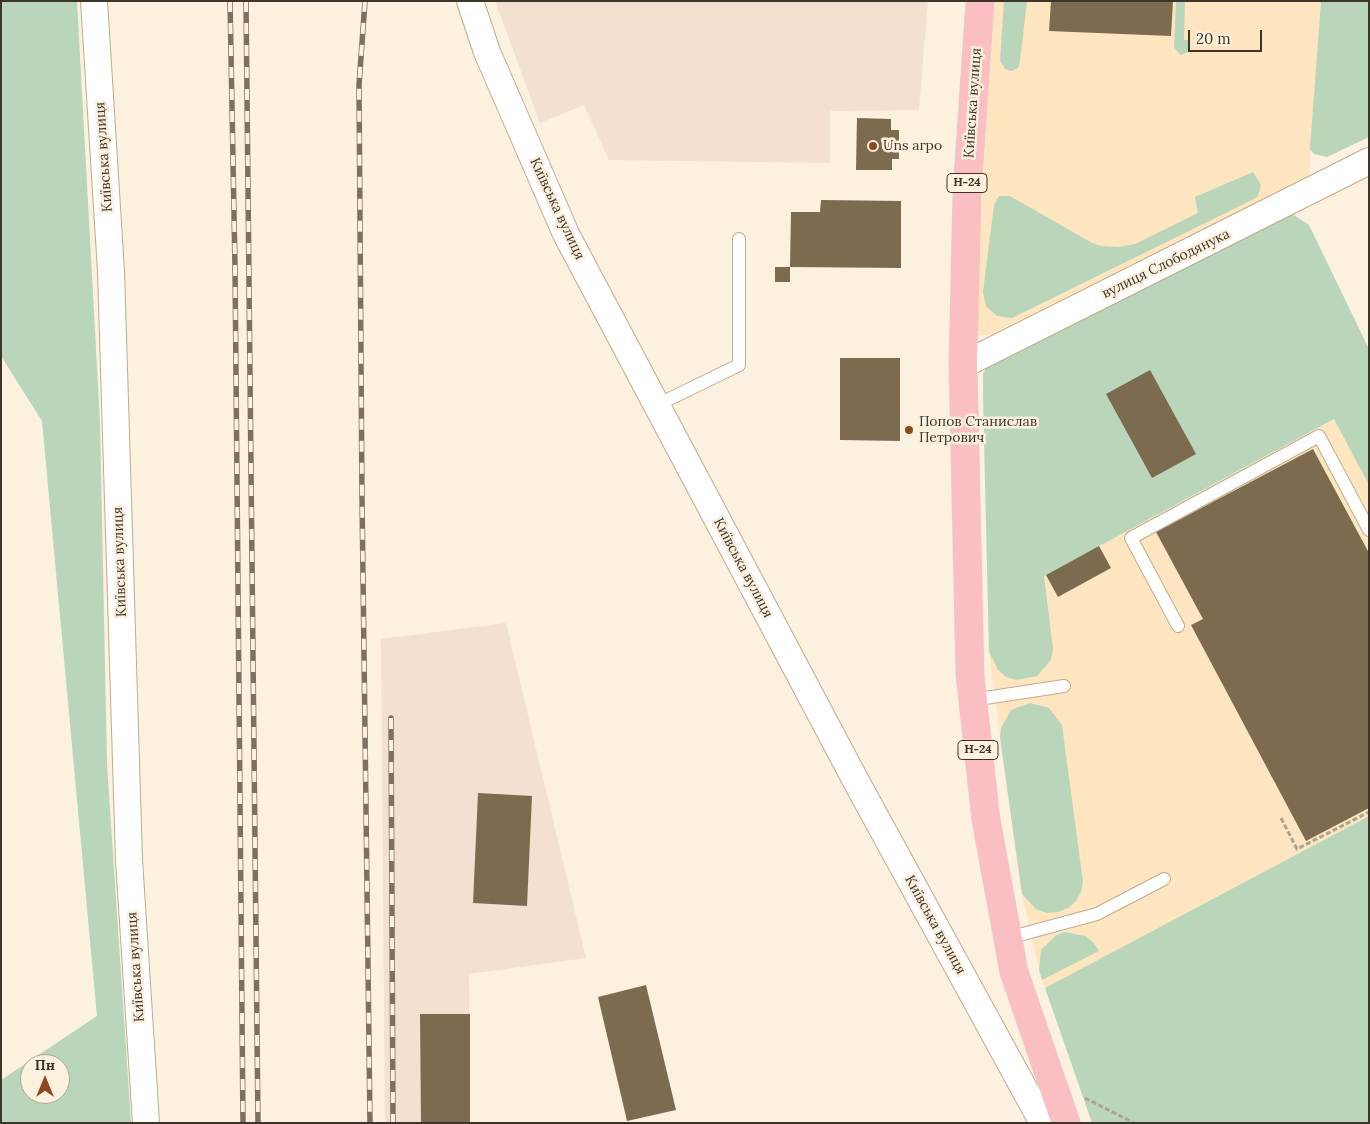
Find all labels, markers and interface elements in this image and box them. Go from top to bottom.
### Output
scale bar [1190,20,1264,52]
text: 20 m [1196,29,1231,48]
street label: Київська вулиця [961,47,985,159]
street label: Київська вулиця [92,101,116,213]
place label: Uns агро [883,138,942,154]
marker: Uns агро [867,140,879,152]
street label: Київська вулиця [526,155,588,263]
road number: Н-24 [947,174,987,192]
street label: вулиця Слободянука [1099,226,1233,302]
place label: Попов Станислав Петрович [919,414,1037,447]
marker: Попов Станислав Петрович [903,424,915,436]
street label: Київська вулиця [110,506,130,618]
street label: Київська вулиця [710,515,776,621]
road number: Н-24 [958,740,998,760]
street label: Київська вулиця [901,873,969,977]
street label: Київська вулиця [124,911,148,1023]
north arrow [20,1054,70,1104]
text: Пн [35,1056,55,1074]

